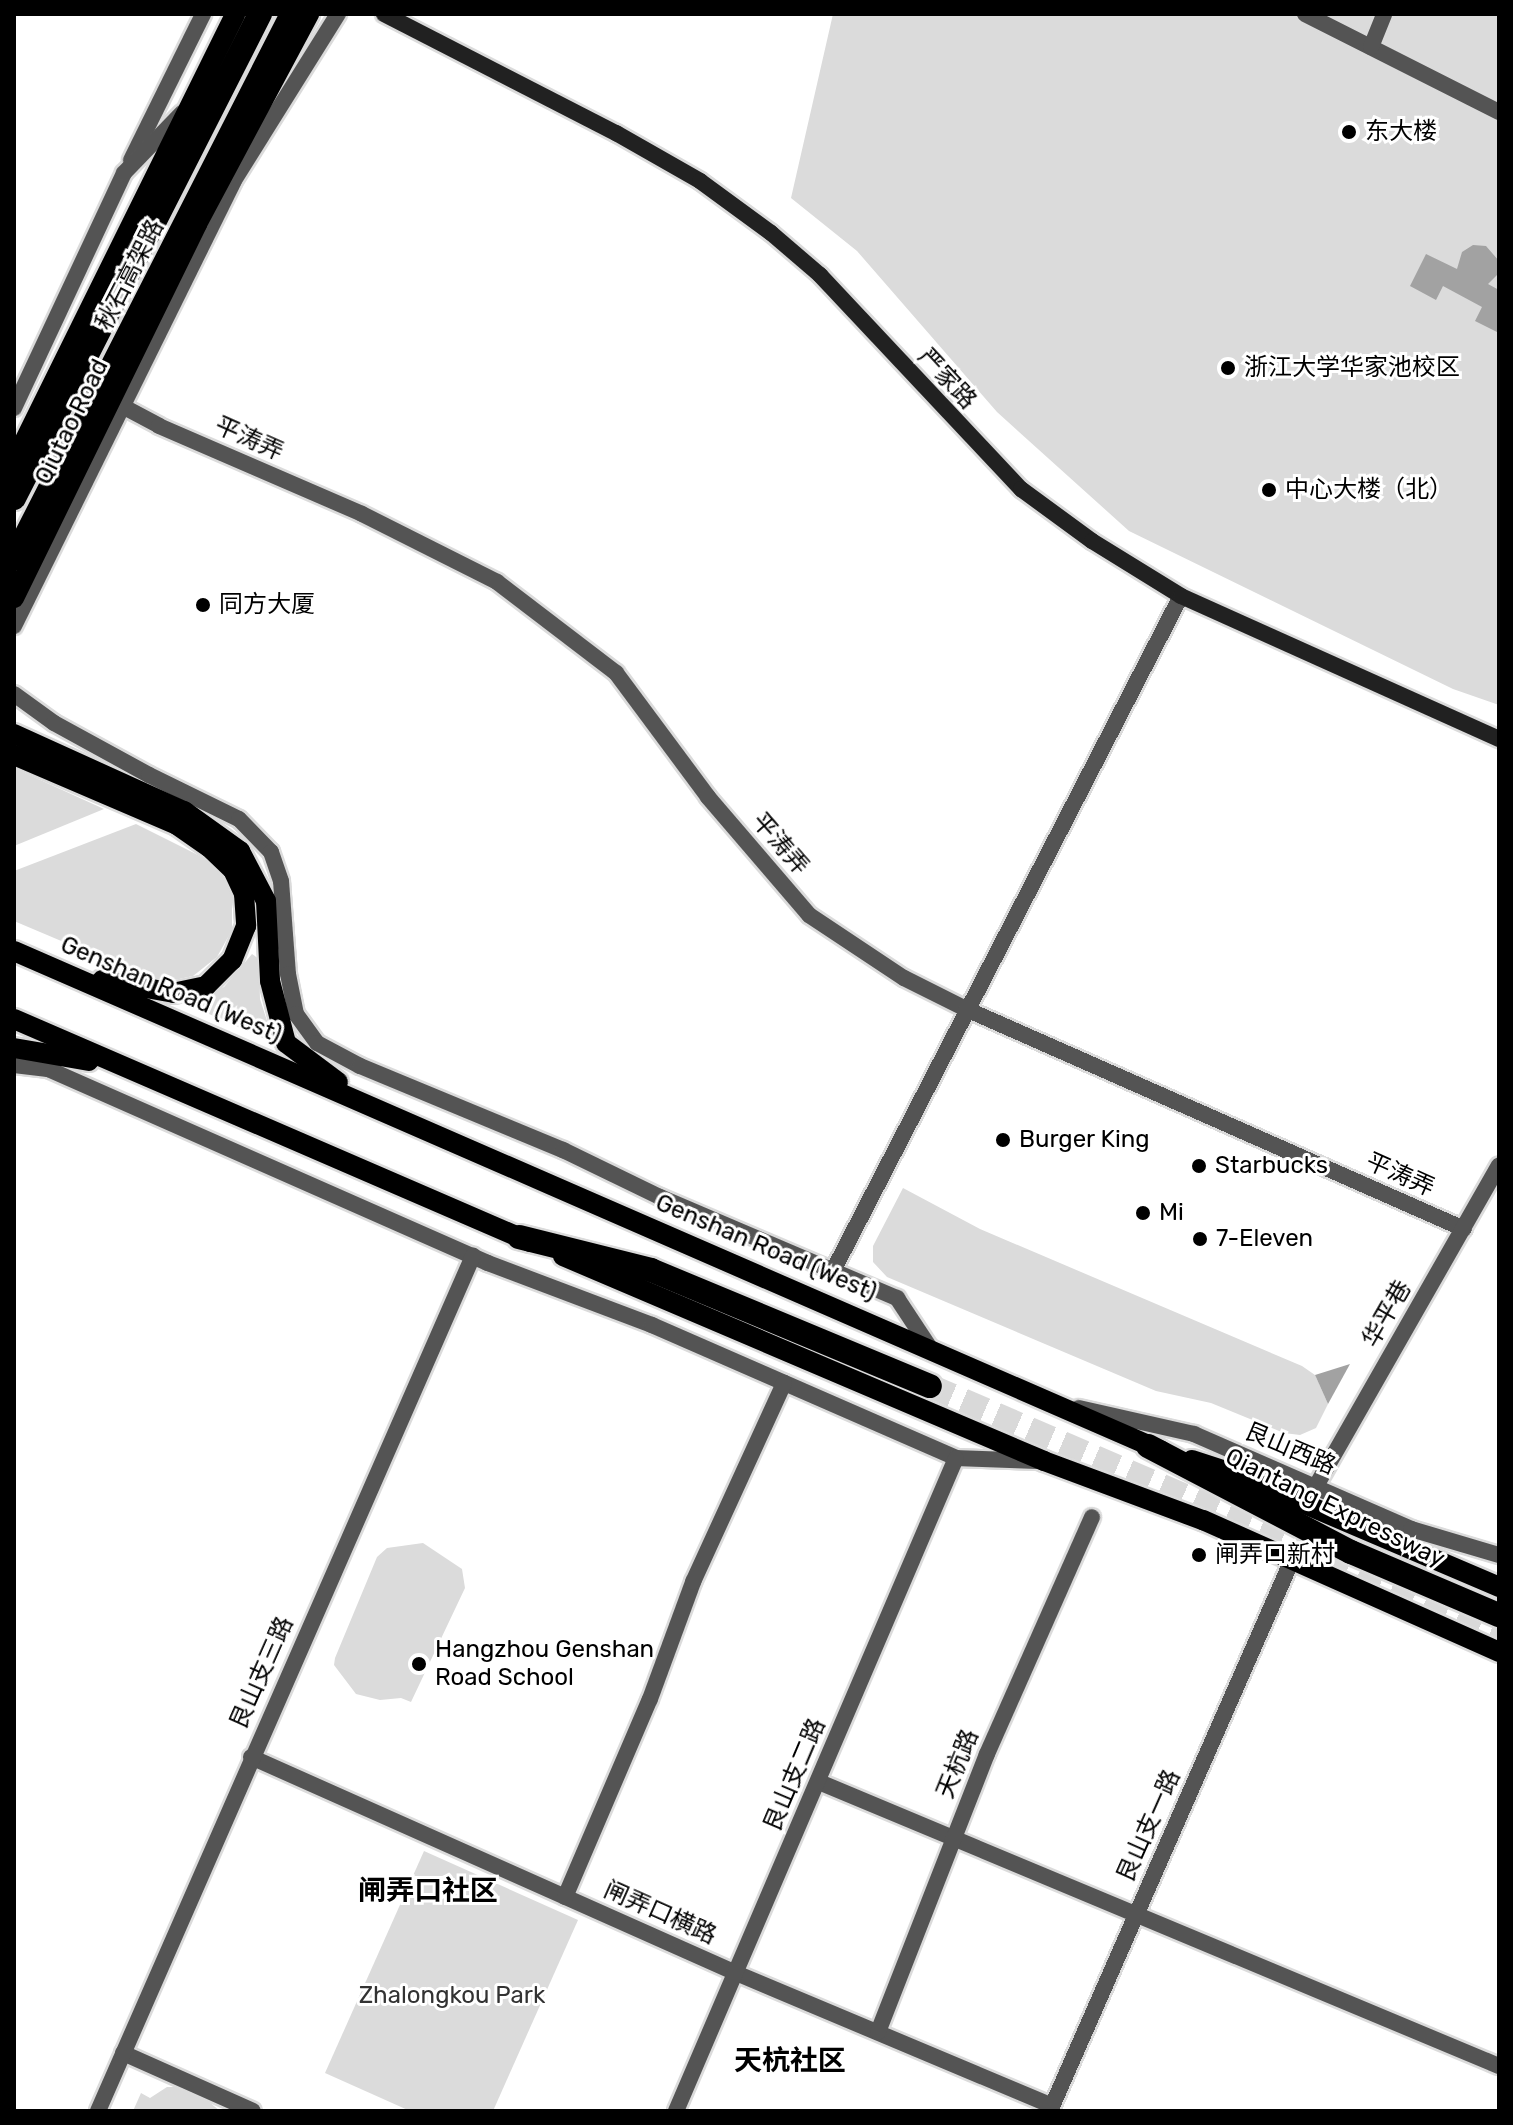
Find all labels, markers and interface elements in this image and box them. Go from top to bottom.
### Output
place label: 东大楼 [1365,118,1437,146]
marker: 东大楼 [1340,123,1358,141]
street label: 秋石高架路 [90,215,170,335]
street label: 严家路 [912,343,982,415]
place label: 浙江大学华家池校区 [1244,354,1460,382]
street label: Qiutao Road [29,355,115,489]
marker: 浙江大学华家池校区 [1219,359,1237,377]
street label: 平涛弄 [210,411,288,467]
place label: 中心大楼（北） [1285,476,1453,504]
marker: 中心大楼（北） [1260,481,1278,499]
place label: 同方大厦 [219,591,315,619]
marker: 同方大厦 [194,596,212,614]
street label: 平涛弄 [746,807,814,881]
street label: Genshan Road (West) [56,930,286,1050]
place label: Burger King [1019,1126,1150,1154]
marker: Burger King [994,1131,1012,1149]
street label: 平涛弄 [1361,1147,1439,1203]
place label: Starbucks [1215,1152,1328,1180]
marker: Starbucks [1190,1157,1208,1175]
street label: Genshan Road (West) [651,1188,881,1308]
place label: Mi [1159,1199,1184,1227]
marker: Mi [1134,1204,1152,1222]
place label: 7-Eleven [1216,1225,1313,1253]
marker: 7-Eleven [1191,1230,1209,1248]
street label: 华平巷 [1357,1276,1417,1352]
street label: 艮山西路 [1240,1417,1340,1481]
street label: Qiantang Expressway [1221,1442,1449,1574]
place label: 闸弄口新村 [1215,1541,1335,1569]
marker: 闸弄口新村 [1190,1546,1208,1564]
street label: 艮山支三路 [224,1612,300,1734]
place label: Hangzhou Genshan Road School [435,1636,654,1692]
marker: Hangzhou Genshan Road School [410,1655,428,1673]
street label: 艮山支二路 [758,1714,832,1836]
street label: 天杭路 [931,1725,985,1803]
street label: 艮山支一路 [1111,1765,1187,1887]
district label: 闸弄口社区 [358,1874,498,1908]
street label: 闸弄口横路 [599,1875,721,1951]
park label: Zhalongkou Park [359,1982,545,2010]
district label: 天杭社区 [734,2044,846,2078]

